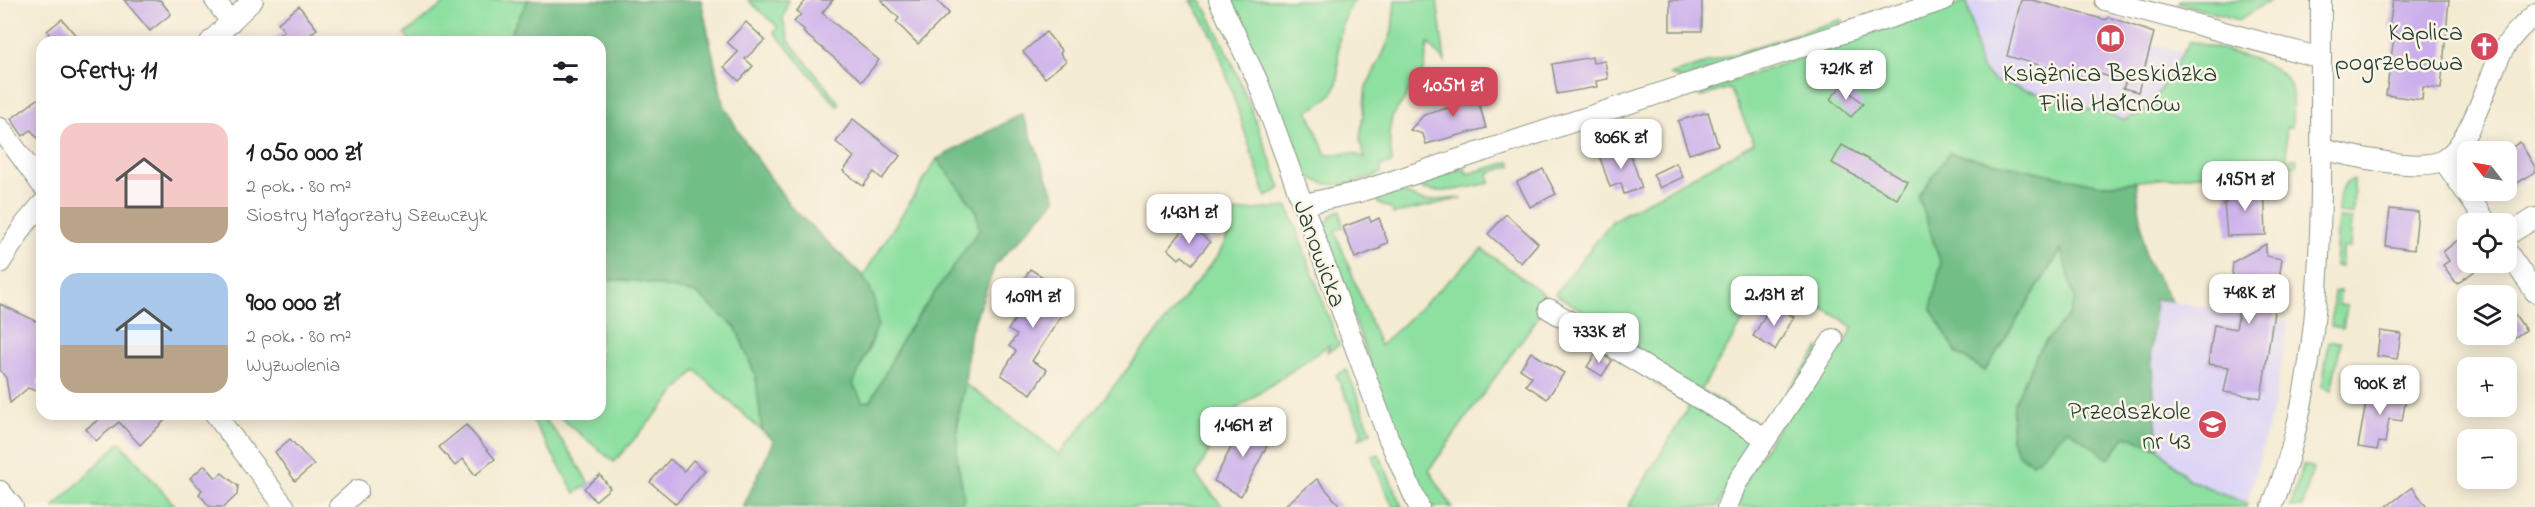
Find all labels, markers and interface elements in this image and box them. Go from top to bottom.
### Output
place label: Kaplica pogrzebowa [2335,15,2463,83]
library icon: Książnica Beskidzka Filia Hałcnów [2094,22,2126,54]
church icon: Kaplica pogrzebowa [2468,30,2500,62]
pin: 721K zł [1791,50,1901,101]
text: Oferty: 11 [60,53,157,91]
text: 721K zł [1820,55,1872,84]
icon: filters [549,56,582,89]
place label: Książnica Beskidzka Filia Hałcnów [2003,56,2217,124]
pin: 1.05M zł [1391,67,1515,118]
text: 1.05M zł [1423,72,1483,101]
pin: 806K zł [1566,119,1676,170]
text: 806K zł [1595,124,1647,153]
text: 1 050 000 zł [246,135,362,173]
north arrow [2457,141,2517,201]
map controls [2457,141,2517,489]
icon: home [108,147,180,219]
pin: 1.95M zł [2183,161,2307,212]
text: 1.95M zł [2216,166,2274,195]
text: 2 pok. · 80 m² [246,173,351,202]
pin: 1.43M zł [1127,194,1251,245]
street label: Janowicka [1281,195,1355,313]
text: 1.43M zł [1161,199,1218,228]
text: Siostry Małgorzaty Szewczyk [246,202,487,231]
button: locate [2457,213,2517,273]
pin: 748K zł [2194,274,2304,325]
pin: 2.13M zł [1712,276,1836,327]
pin: 1.09M zł [971,278,1095,329]
text: 748K zł [2223,279,2275,308]
text: 2.13M zł [1745,281,1803,310]
text: 1.09M zł [1005,283,1061,312]
text: 900 000 zł [246,285,340,323]
button: layers [2457,285,2517,345]
icon: home [108,297,180,369]
pin: 733K zł [1544,313,1654,364]
text: 733K zł [1573,318,1625,347]
text: 2 pok. · 80 m² [246,323,351,352]
text: Wyzwolenia [246,352,340,381]
button: + [2457,357,2517,417]
pin: 900K zł [2325,365,2435,416]
text: 900K zł [2355,370,2405,399]
place label: Przedszkole nr 43 [2068,394,2191,462]
pin: 1.46M zł [1181,407,1305,458]
school or university icon: Przedszkole nr 43 [2196,409,2228,441]
text: 1.46M zł [1214,412,1272,441]
button: − [2457,429,2517,489]

